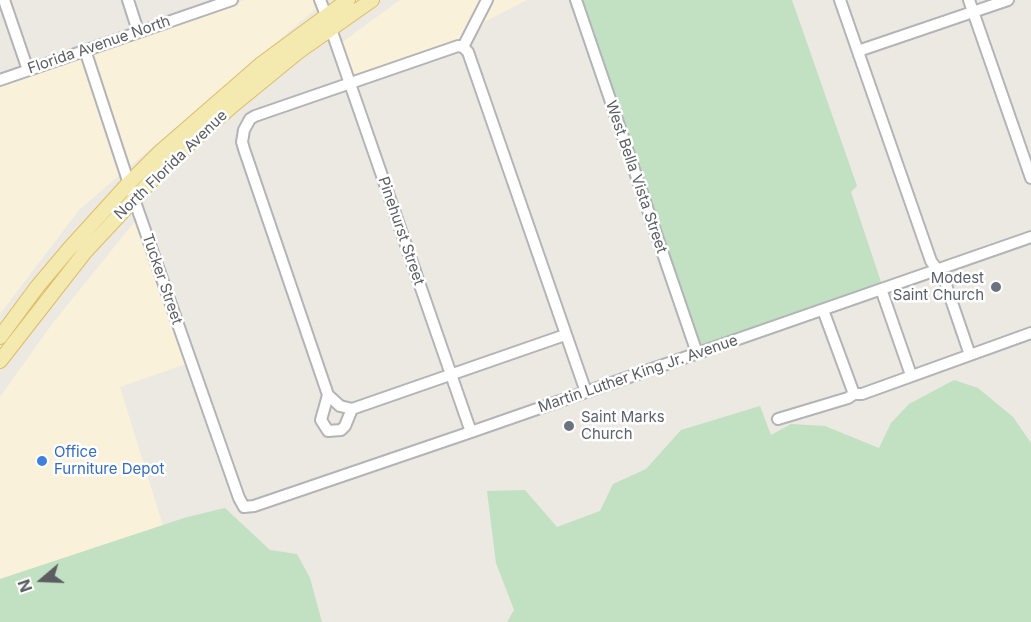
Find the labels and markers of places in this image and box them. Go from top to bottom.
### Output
place label: Modest Saint Church [893,269,984,304]
marker: Modest Saint Church [989,280,1003,294]
place label: Saint Marks Church [581,408,665,443]
marker: Saint Marks Church [562,419,576,433]
place label: Office Furniture Depot [54,443,164,478]
marker: Office Furniture Depot [35,454,49,468]

